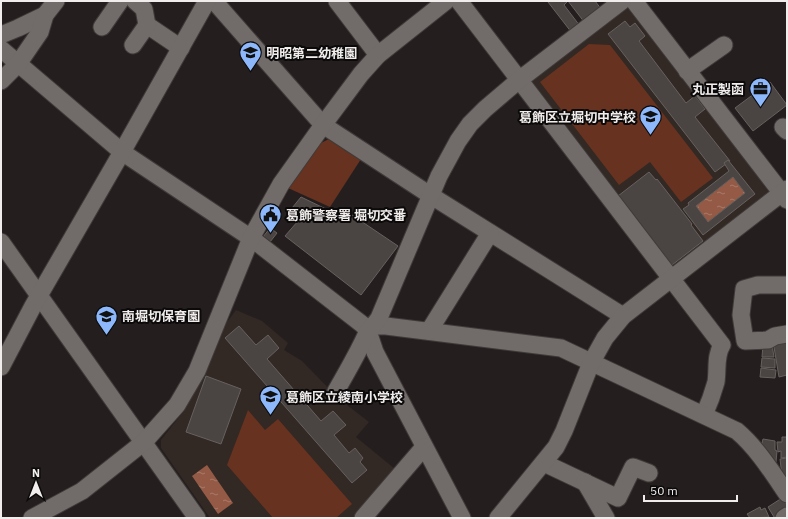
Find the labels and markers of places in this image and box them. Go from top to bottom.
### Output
school or university icon: 明昭第二幼稚園 [238,40,264,73]
place label: 明昭第二幼稚園 [266,45,357,62]
office icon: 丸正製函 [747,76,773,109]
place label: 丸正製函 [692,81,744,98]
school or university icon: 葛飾区立堀切中学校 [638,104,664,137]
place label: 葛飾区立堀切中学校 [519,109,636,126]
public building icon: 葛飾警察署 堀切交番 [257,202,283,235]
place label: 葛飾警察署 堀切交番 [286,207,406,224]
school or university icon: 南堀切保育園 [94,303,120,336]
place label: 南堀切保育園 [122,308,200,325]
school or university icon: 葛飾区立綾南小学校 [258,384,284,417]
place label: 葛飾区立綾南小学校 [286,389,403,406]

